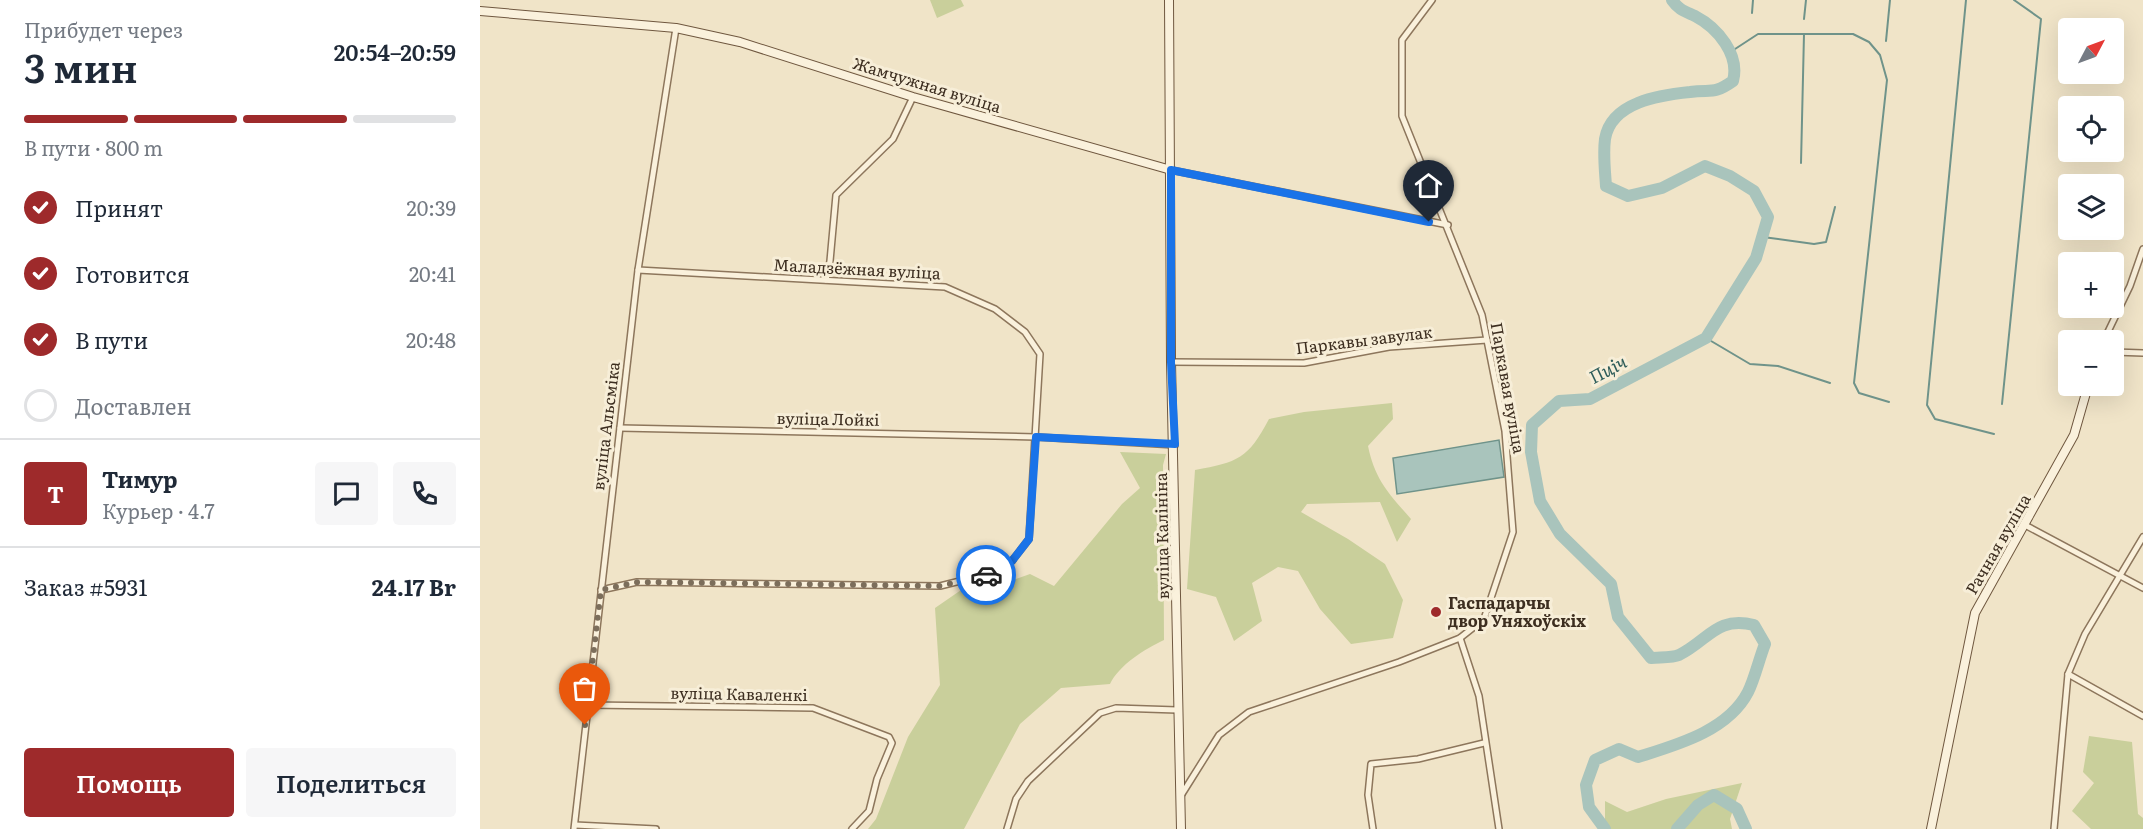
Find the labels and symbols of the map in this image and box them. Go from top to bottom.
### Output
north arrow [2058,18,2124,84]
street label: Жамчужная вуліца [850,50,1005,118]
pin [1403,160,1454,222]
street label: Маладзёжная вуліца [773,252,942,284]
street label: Паркавы завулак [1294,319,1434,359]
street label: Паркавая вуліца [1486,320,1532,456]
water label: Пціч [1584,347,1631,390]
street label: вуліца Альсміка [585,360,625,492]
street label: вуліца Лойкі [776,405,880,431]
street label: вуліца Калініна [1148,472,1174,600]
street label: Рачная вуліца [1959,489,2036,598]
courier [956,545,1016,605]
place label: Гаспадарчы двор Уняхоўскіх [1448,590,1586,632]
marker: Гаспадарчы двор Уняхоўскіх [1429,605,1443,619]
pin [559,663,610,725]
street label: вуліца Каваленкі [670,680,808,706]

